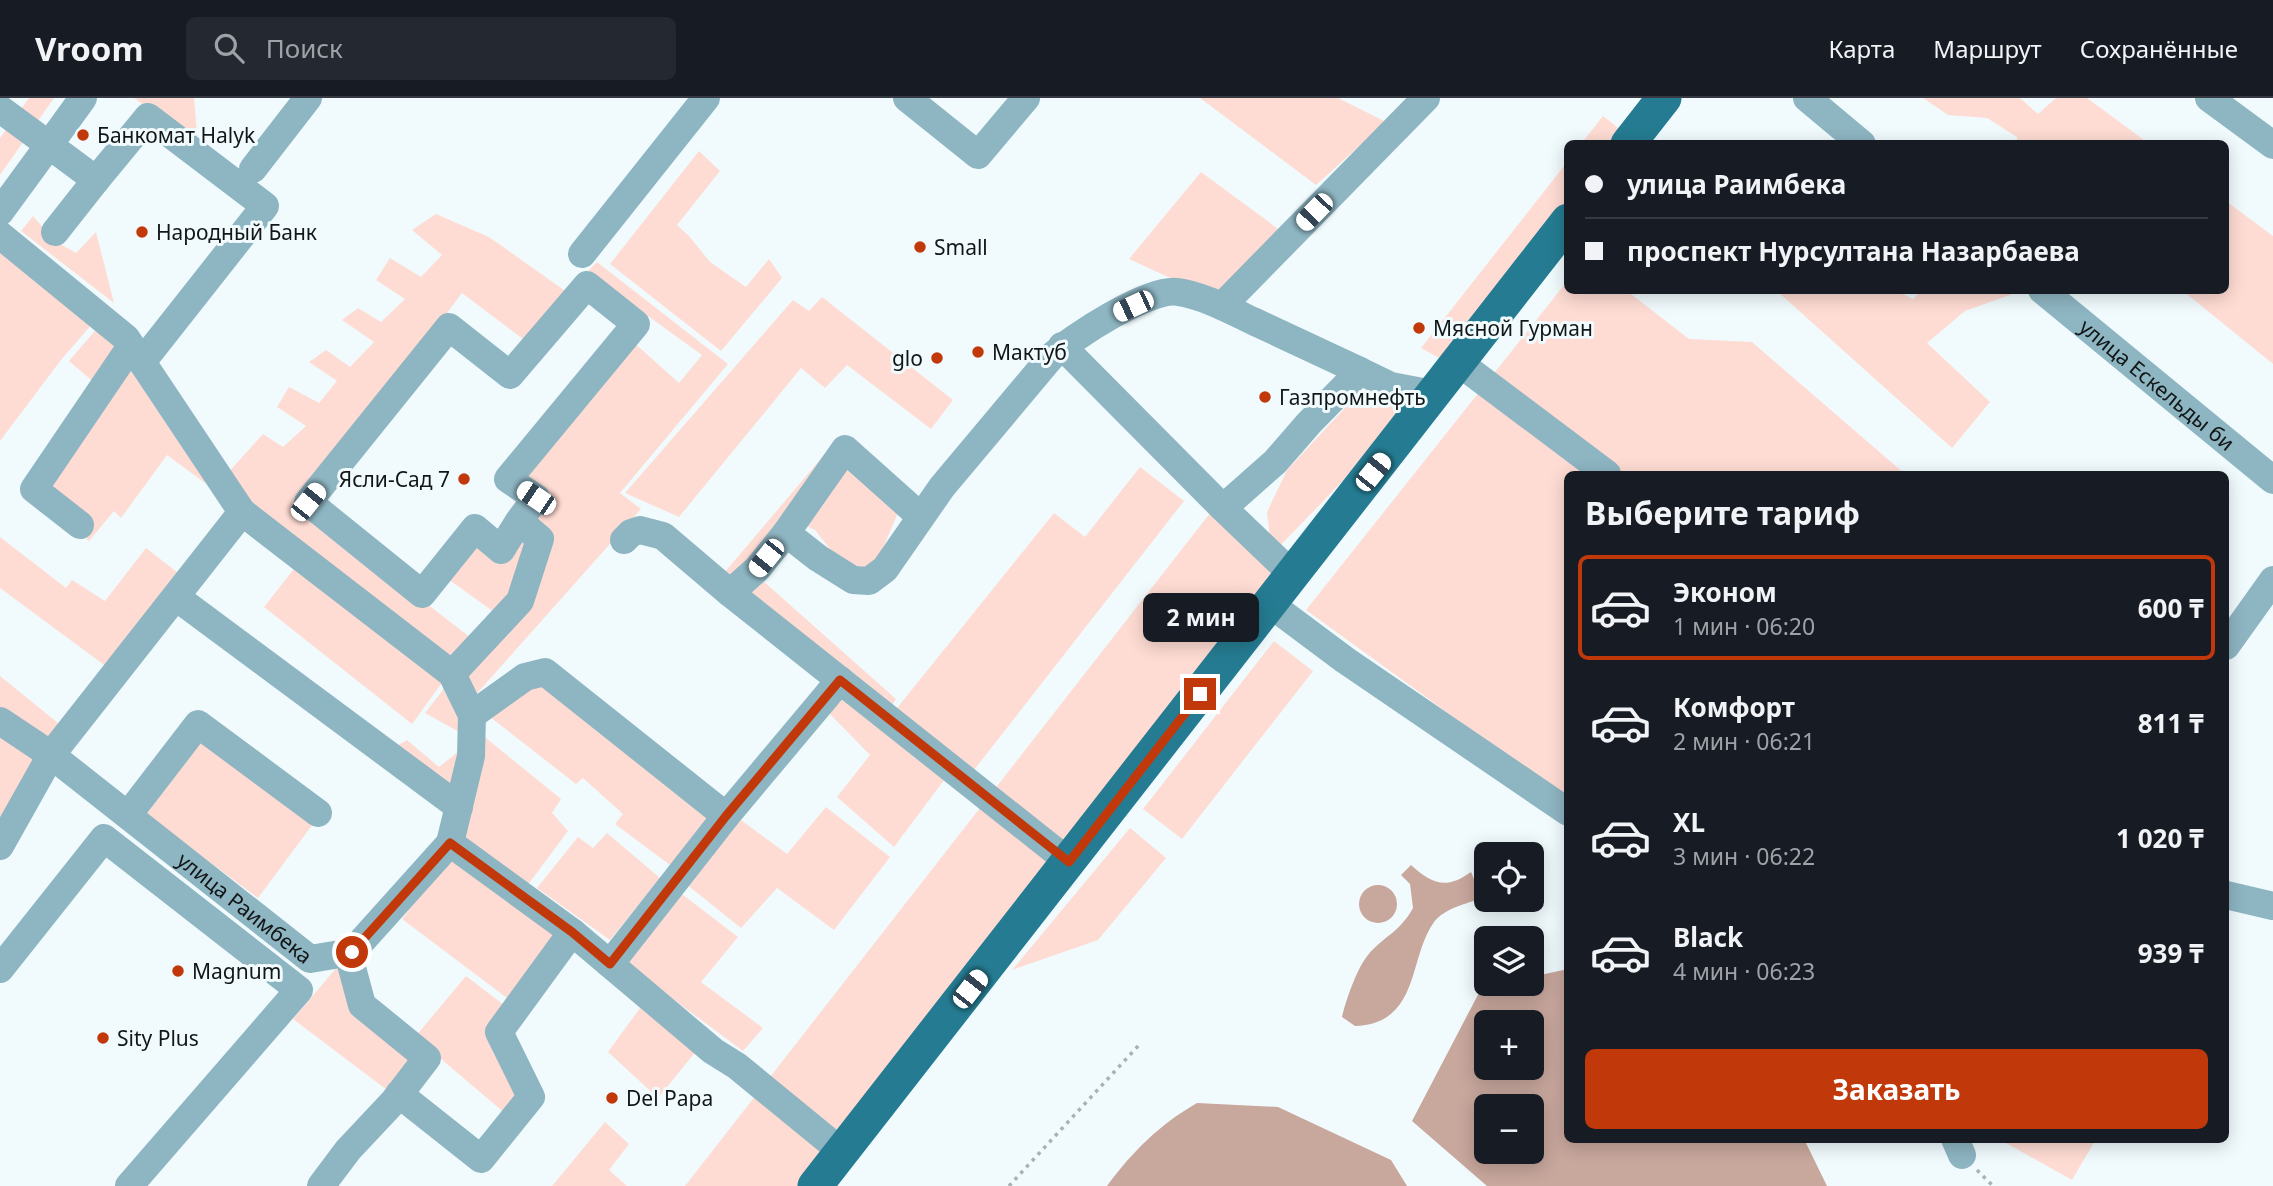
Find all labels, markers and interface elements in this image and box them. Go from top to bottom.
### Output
search box [186,17,676,80]
text: Vroom [35,26,144,71]
icon: search [210,29,248,67]
text: Поиск [266,30,343,66]
text: Карта [1828,32,1895,65]
text: Маршрут [1933,32,2042,65]
text: Сохранённые [2080,32,2238,65]
place label: Банкомат Halyk [97,121,256,149]
marker: Банкомат Halyk [75,127,91,143]
text: улица Раимбека [1627,166,1846,202]
car [1292,190,1337,234]
place label: Народный Банк [156,218,317,246]
marker: Народный Банк [134,224,150,240]
place label: Small [934,233,988,261]
text: проспект Нурсултана Назарбаева [1627,233,2080,269]
marker: Small [912,239,928,255]
car [1110,288,1157,324]
street label: улица Ескельды би [2074,313,2240,457]
place label: Мясной Гурман [1433,314,1593,342]
marker: Мясной Гурман [1411,320,1427,336]
place label: Мактуб [992,338,1067,366]
place label: glo [892,344,923,372]
marker: Мактуб [970,344,986,360]
marker: glo [929,350,945,366]
place label: Газпромнефть [1279,383,1426,411]
marker: Газпромнефть [1257,389,1273,405]
car [1352,449,1395,495]
place label: Ясли-Сад 7 [339,465,450,493]
marker: Ясли-Сад 7 [456,471,472,487]
car [513,478,560,518]
car [287,479,330,525]
text: Выберите тариф [1585,491,1860,534]
car [745,535,788,581]
text: Эконом [1673,574,1777,610]
icon: car [1589,576,1652,639]
text: 600 ₸ [2138,590,2204,626]
callout: 2 мин [1142,592,1258,642]
text: 2 мин [1167,601,1235,633]
text: 1 мин · 06:20 [1673,610,1815,642]
route end [1184,678,1216,710]
text: Комфорт [1673,689,1795,725]
icon: car [1589,691,1652,754]
text: 811 ₸ [2138,705,2204,741]
text: 2 мин · 06:21 [1673,725,1815,757]
text: XL [1673,804,1705,840]
icon: car [1589,806,1652,869]
text: 1 020 ₸ [2116,820,2204,856]
text: 3 мин · 06:22 [1673,840,1815,872]
map controls [1474,842,1544,1164]
button: locate [1474,842,1544,912]
street label: улица Раимбека [171,846,318,970]
text: Black [1673,919,1743,955]
icon: car [1589,921,1652,984]
button: layers [1474,926,1544,996]
text: 939 ₸ [2138,935,2204,971]
route start [336,936,368,968]
text: 4 мин · 06:23 [1673,955,1815,987]
place label: Magnum [192,957,281,985]
marker: Magnum [170,963,186,979]
car [949,966,992,1012]
button: + [1474,1010,1544,1080]
place label: Sity Plus [117,1024,199,1052]
marker: Sity Plus [95,1030,111,1046]
button: Заказать [1585,1049,2208,1129]
place label: Del Papa [626,1084,713,1112]
marker: Del Papa [604,1090,620,1106]
button: − [1474,1094,1544,1164]

